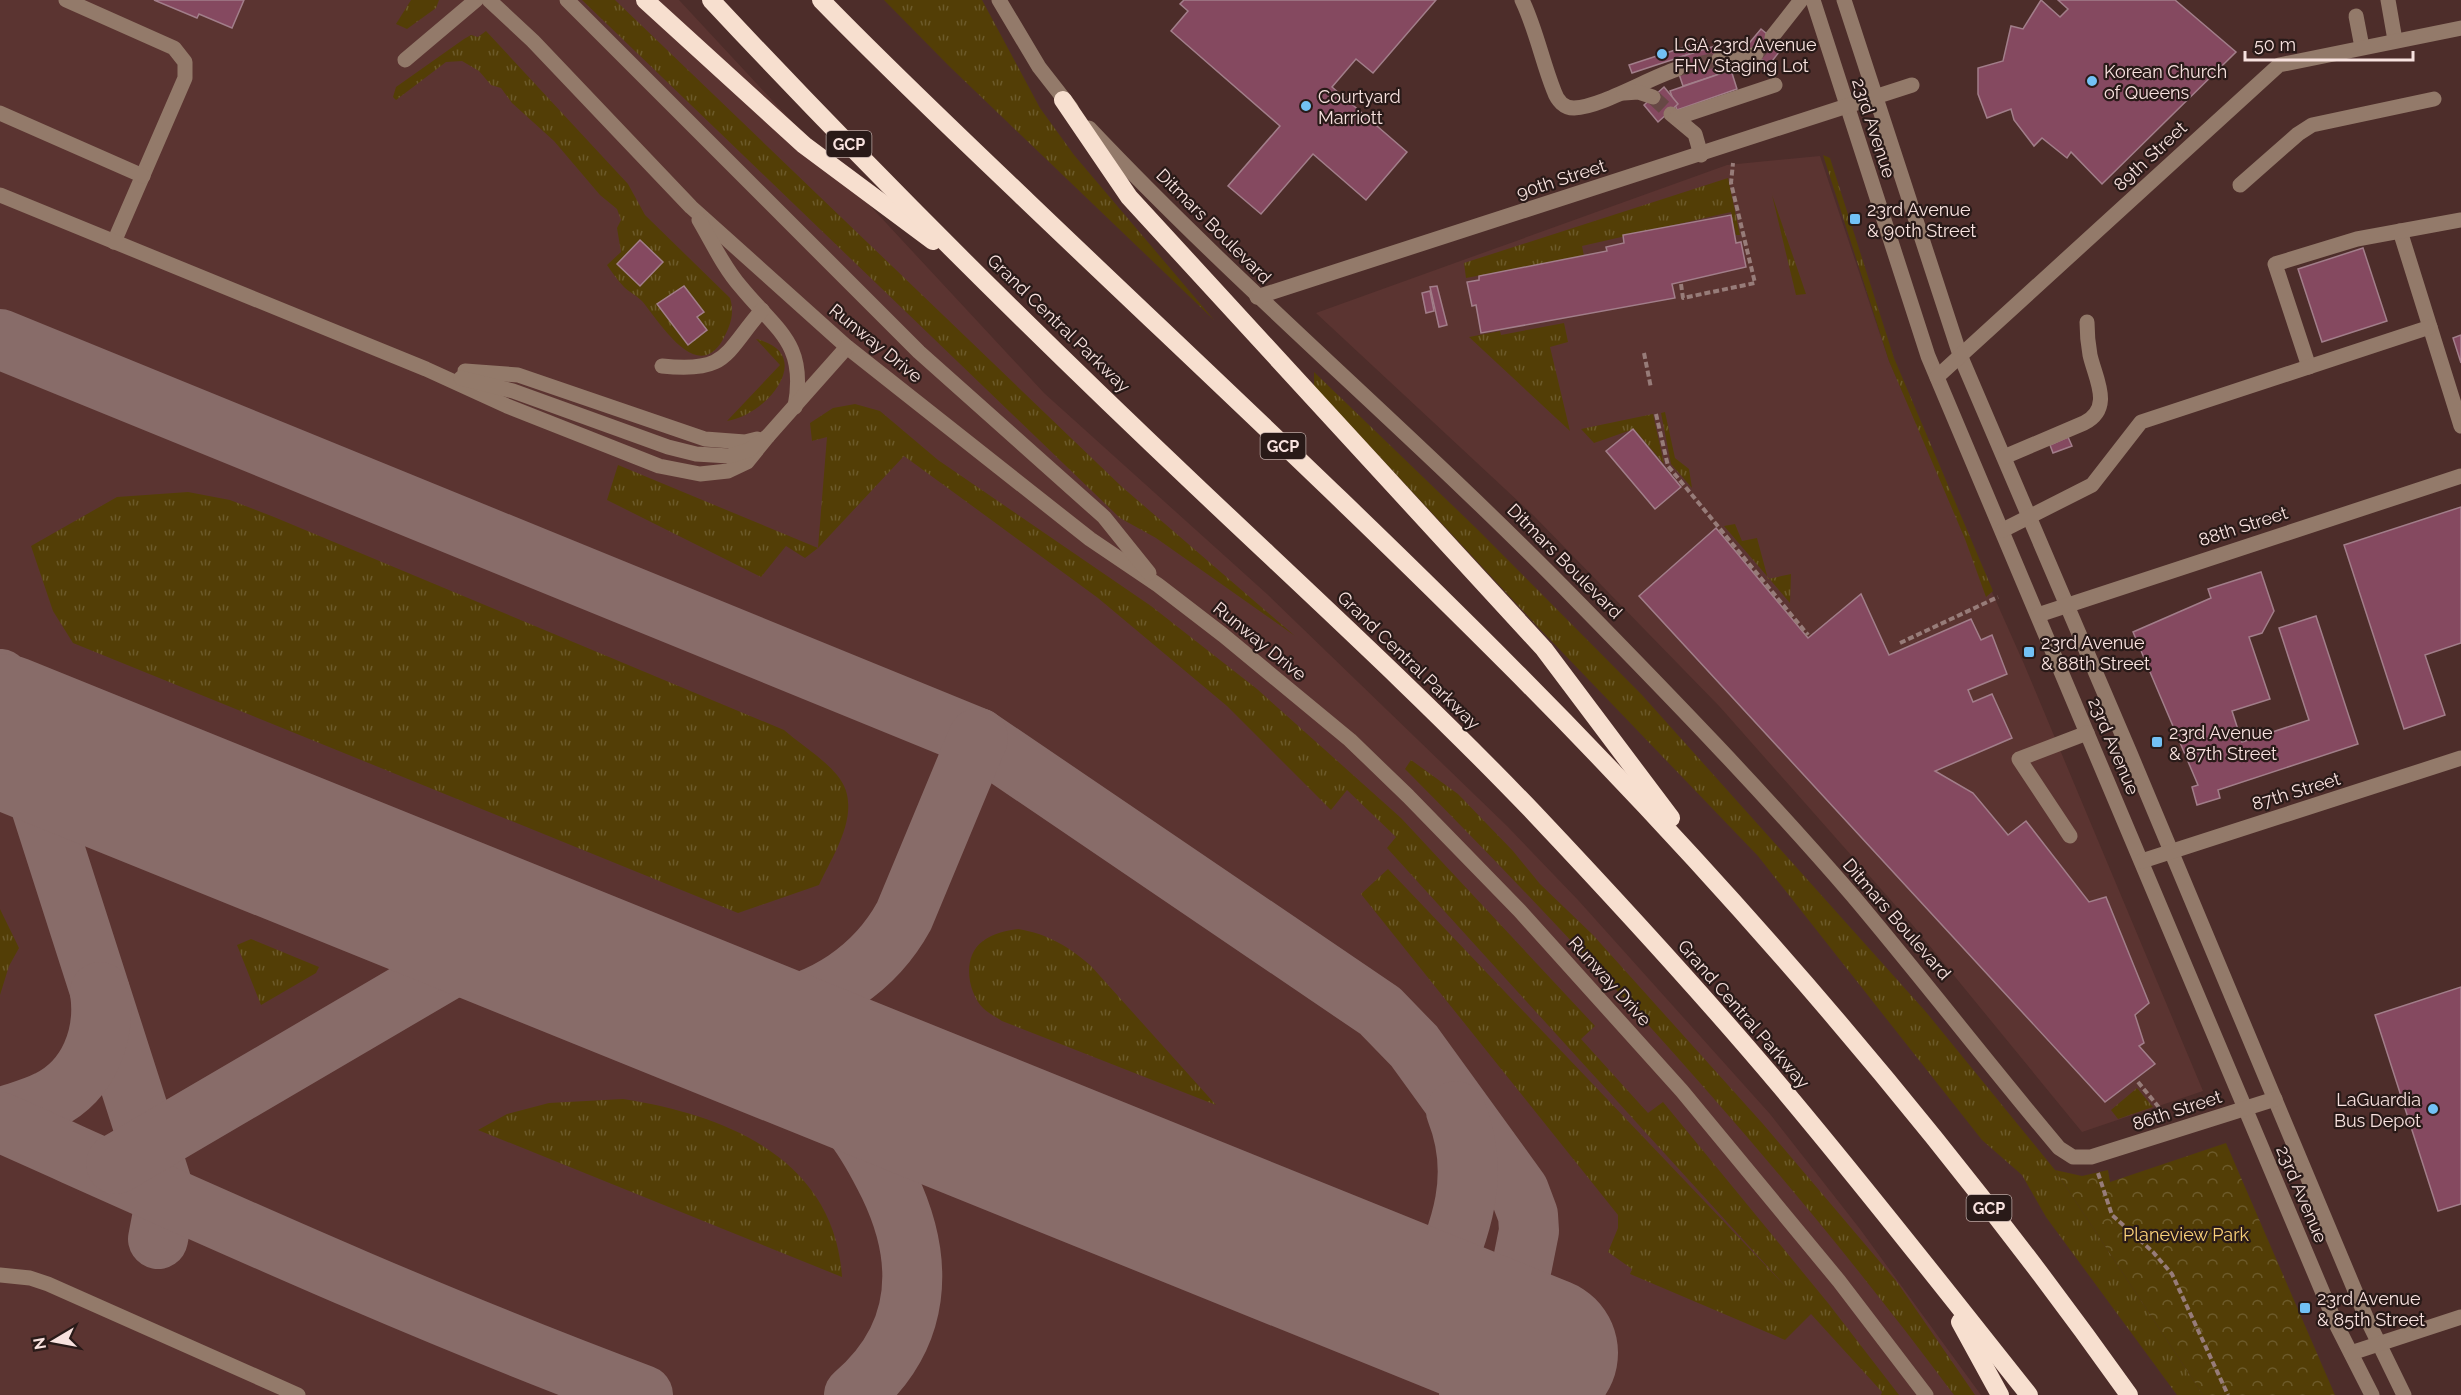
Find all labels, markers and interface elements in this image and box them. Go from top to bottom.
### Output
scale bar [2245,24,2413,62]
place label: LGA 23rd Avenue FHV Staging Lot [1674,34,1817,76]
text: 50 m [2254,34,2296,55]
marker: LGA 23rd Avenue FHV Staging Lot [1655,47,1669,61]
place label: Korean Church of Queens [2104,61,2227,103]
marker: Korean Church of Queens [2085,74,2099,88]
street label: 23rd Avenue [1848,76,1900,181]
place label: Courtyard Marriott [1318,86,1401,128]
marker: Courtyard Marriott [1299,99,1313,113]
street label: 89th Street [2109,117,2191,195]
road number: GCP [826,131,872,157]
street label: 90th Street [1514,155,1608,203]
street label: Ditmars Boulevard [1152,164,1276,288]
place label: 23rd Avenue & 90th Street [1867,199,1976,241]
marker: 23rd Avenue & 90th Street [1848,212,1862,226]
street label: Grand Central Parkway [983,249,1135,397]
street label: Runway Drive [825,299,927,387]
road number: GCP [1260,433,1306,459]
street label: Ditmars Boulevard [1503,499,1627,623]
street label: 88th Street [2196,502,2290,550]
street label: Grand Central Parkway [1333,586,1485,734]
street label: Runway Drive [1209,597,1311,685]
place label: 23rd Avenue & 88th Street [2041,632,2150,674]
marker: 23rd Avenue & 88th Street [2022,645,2036,659]
street label: 23rd Avenue [2084,694,2144,798]
place label: 23rd Avenue & 87th Street [2169,722,2277,764]
marker: 23rd Avenue & 87th Street [2150,735,2164,749]
street label: 87th Street [2249,768,2343,814]
street label: Ditmars Boulevard [1839,854,1955,984]
street label: Runway Drive [1564,932,1656,1030]
street label: Grand Central Parkway [1674,935,1814,1093]
street label: 86th Street [2130,1086,2224,1134]
place label: LaGuardia Bus Depot [2334,1089,2421,1131]
marker: LaGuardia Bus Depot [2426,1102,2440,1116]
street label: 23rd Avenue [2272,1142,2332,1246]
road number: GCP [1966,1195,2012,1221]
park label: Planeview Park [2123,1224,2249,1245]
place label: 23rd Avenue & 85th Street [2317,1288,2425,1330]
marker: 23rd Avenue & 85th Street [2298,1301,2312,1315]
north arrow [24,1311,84,1371]
text: N [29,1336,50,1351]

